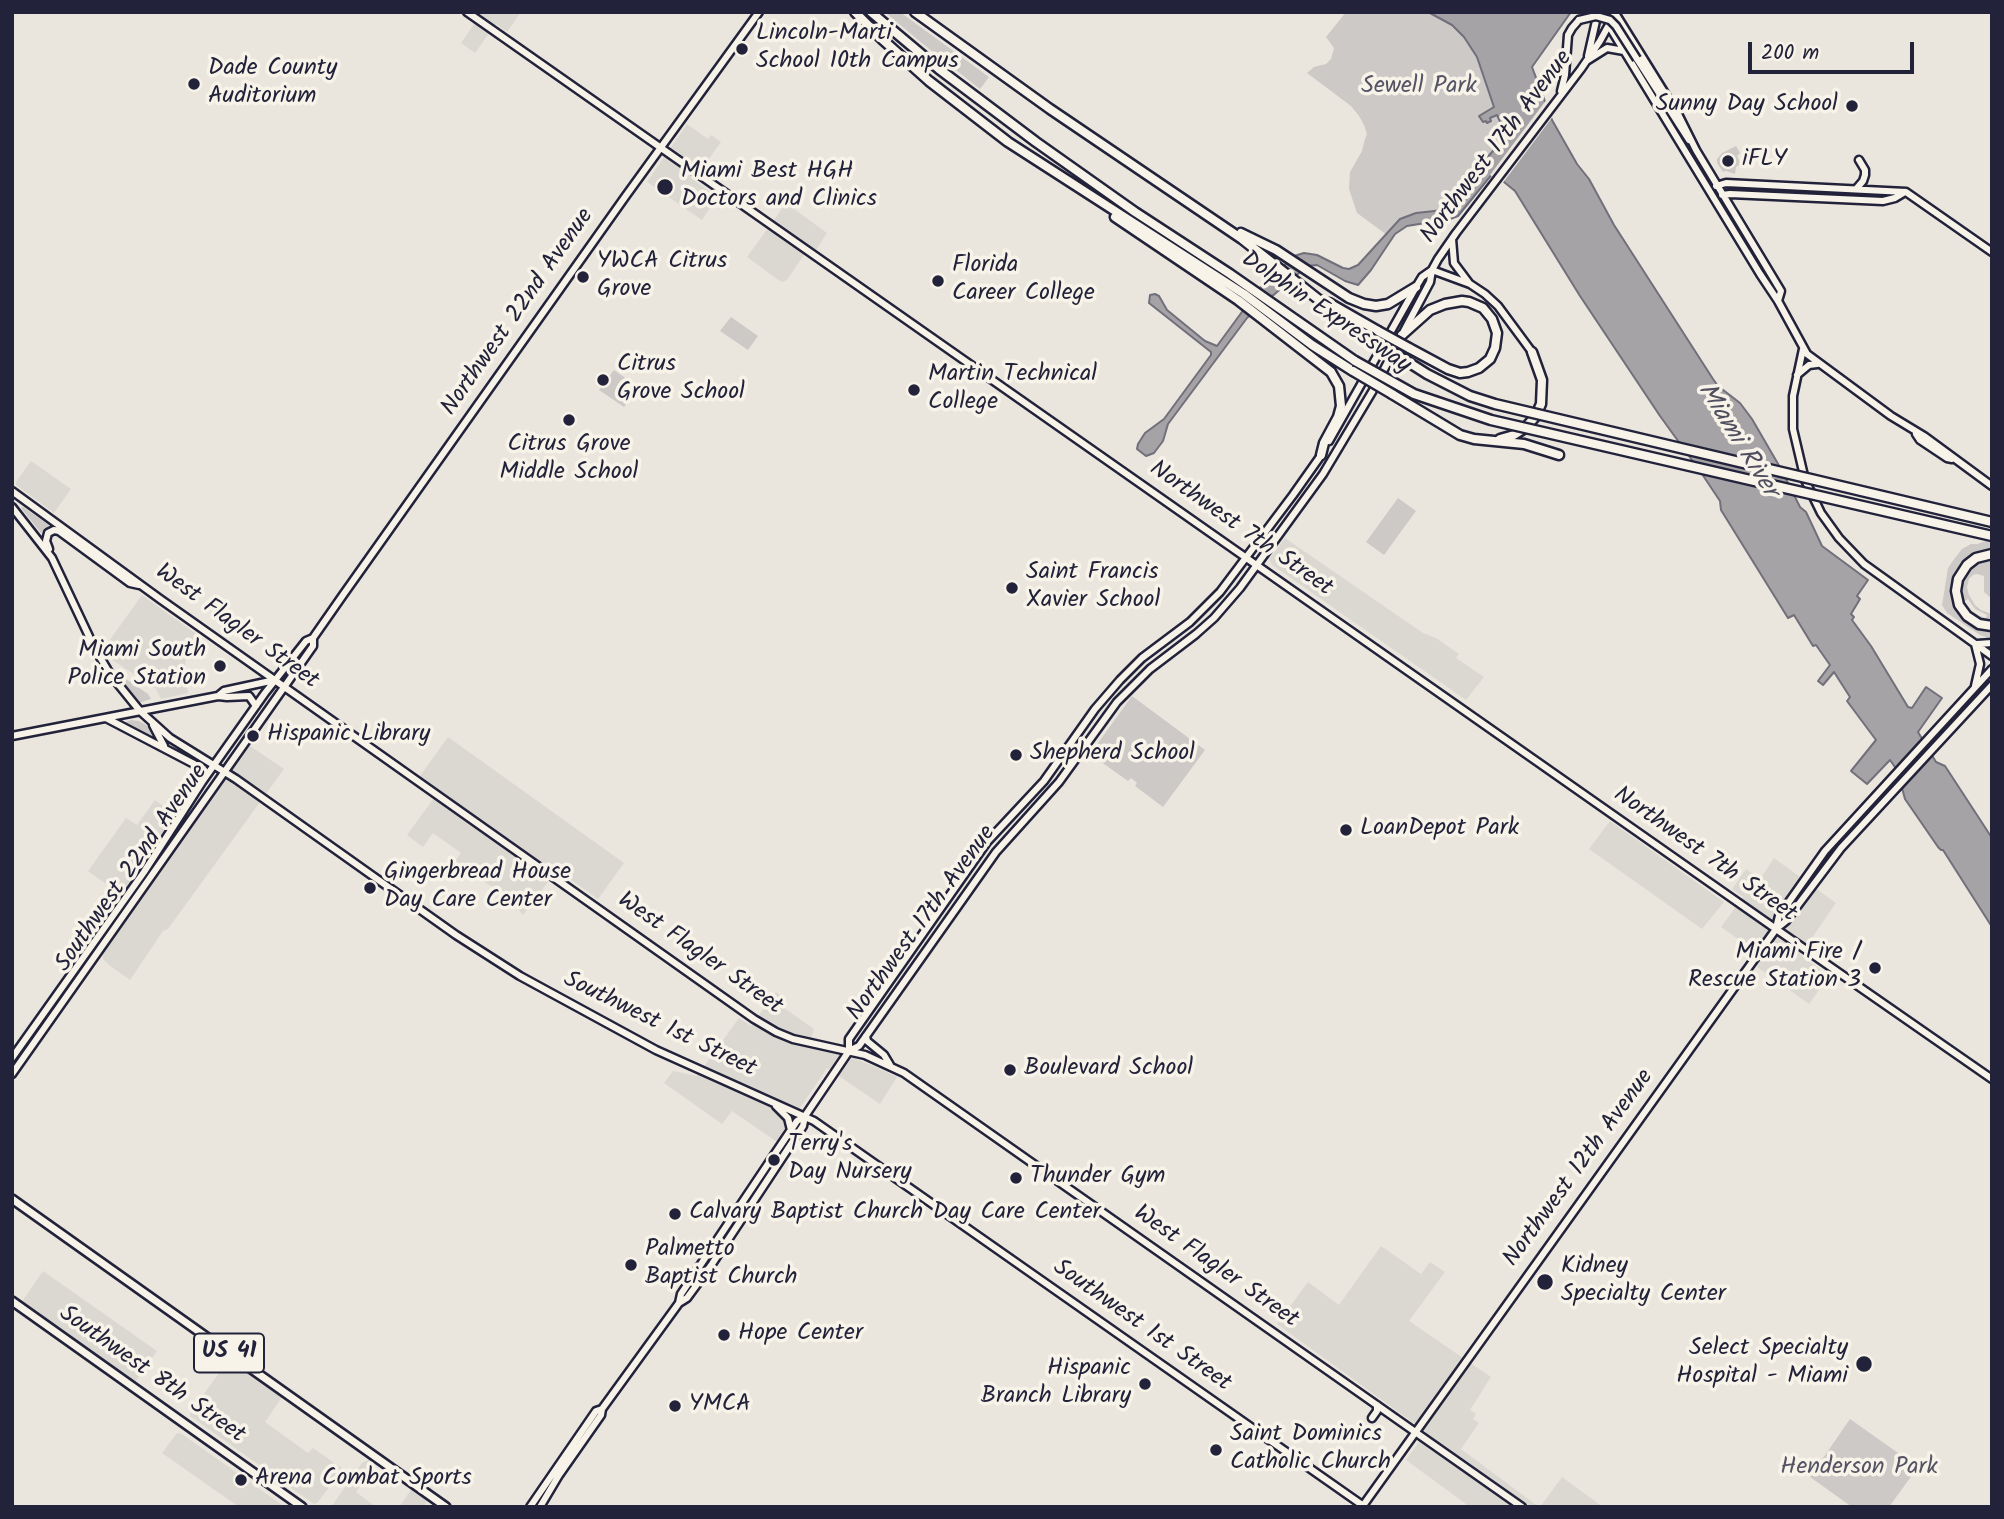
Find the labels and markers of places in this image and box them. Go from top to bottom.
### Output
place label: Lincoln-Marti School 10th Campus [756,21,959,77]
marker: Lincoln-Marti School 10th Campus [734,41,750,57]
place label: Dade County Auditorium [208,56,337,112]
marker: Dade County Auditorium [186,76,202,92]
place label: Sunny Day School [1656,92,1838,120]
marker: Sunny Day School [1844,98,1860,114]
place label: iFLY [1742,147,1787,175]
marker: iFLY [1720,153,1736,169]
place label: Miami Best HGH Doctors and Clinics [681,159,877,215]
marker: Miami Best HGH Doctors and Clinics [655,177,675,197]
place label: YWCA Citrus Grove [597,249,727,305]
place label: Florida Career College [952,253,1095,309]
marker: YWCA Citrus Grove [575,269,591,285]
marker: Florida Career College [930,273,946,289]
place label: Citrus Grove School [617,352,745,408]
place label: Martin Technical College [928,362,1097,418]
marker: Citrus Grove School [595,372,611,388]
marker: Martin Technical College [906,382,922,398]
marker: Citrus Grove Middle School [561,412,577,428]
place label: Citrus Grove Middle School [500,432,638,488]
place label: Saint Francis Xavier School [1026,560,1160,616]
marker: Saint Francis Xavier School [1004,580,1020,596]
place label: Miami South Police Station [67,638,206,694]
marker: Miami South Police Station [212,658,228,674]
place label: Hispanic Library [267,722,430,750]
marker: Hispanic Library [245,728,261,744]
place label: Shepherd School [1030,741,1195,769]
marker: Shepherd School [1008,747,1024,763]
place label: LoanDepot Park [1360,816,1519,844]
marker: LoanDepot Park [1338,822,1354,838]
place label: Gingerbread House Day Care Center [384,860,571,916]
marker: Gingerbread House Day Care Center [362,880,378,896]
place label: Miami Fire / Rescue Station 3 [1688,940,1861,996]
marker: Miami Fire / Rescue Station 3 [1867,960,1883,976]
place label: Boulevard School [1024,1056,1193,1084]
marker: Boulevard School [1002,1062,1018,1078]
place label: Terry's Day Nursery [788,1132,912,1188]
marker: Terry's Day Nursery [766,1152,782,1168]
place label: Thunder Gym [1030,1164,1165,1192]
marker: Thunder Gym [1008,1170,1024,1186]
place label: Calvary Baptist Church Day Care Center [689,1200,1100,1228]
marker: Calvary Baptist Church Day Care Center [667,1206,683,1222]
place label: Palmetto Baptist Church [645,1237,797,1293]
place label: Kidney Specialty Center [1561,1254,1726,1310]
marker: Palmetto Baptist Church [623,1257,639,1273]
marker: Kidney Specialty Center [1535,1272,1555,1292]
place label: Hope Center [738,1321,863,1349]
marker: Hope Center [716,1327,732,1343]
place label: Select Specialty Hospital - Miami [1676,1336,1848,1392]
marker: Select Specialty Hospital - Miami [1854,1354,1874,1374]
place label: Hispanic Branch Library [981,1356,1131,1412]
marker: Hispanic Branch Library [1137,1376,1153,1392]
place label: YMCA [689,1392,751,1420]
marker: YMCA [667,1398,683,1414]
place label: Saint Dominics Catholic Church [1230,1422,1391,1478]
marker: Saint Dominics Catholic Church [1208,1442,1224,1458]
place label: Arena Combat Sports [255,1466,472,1494]
marker: Arena Combat Sports [233,1472,249,1488]

